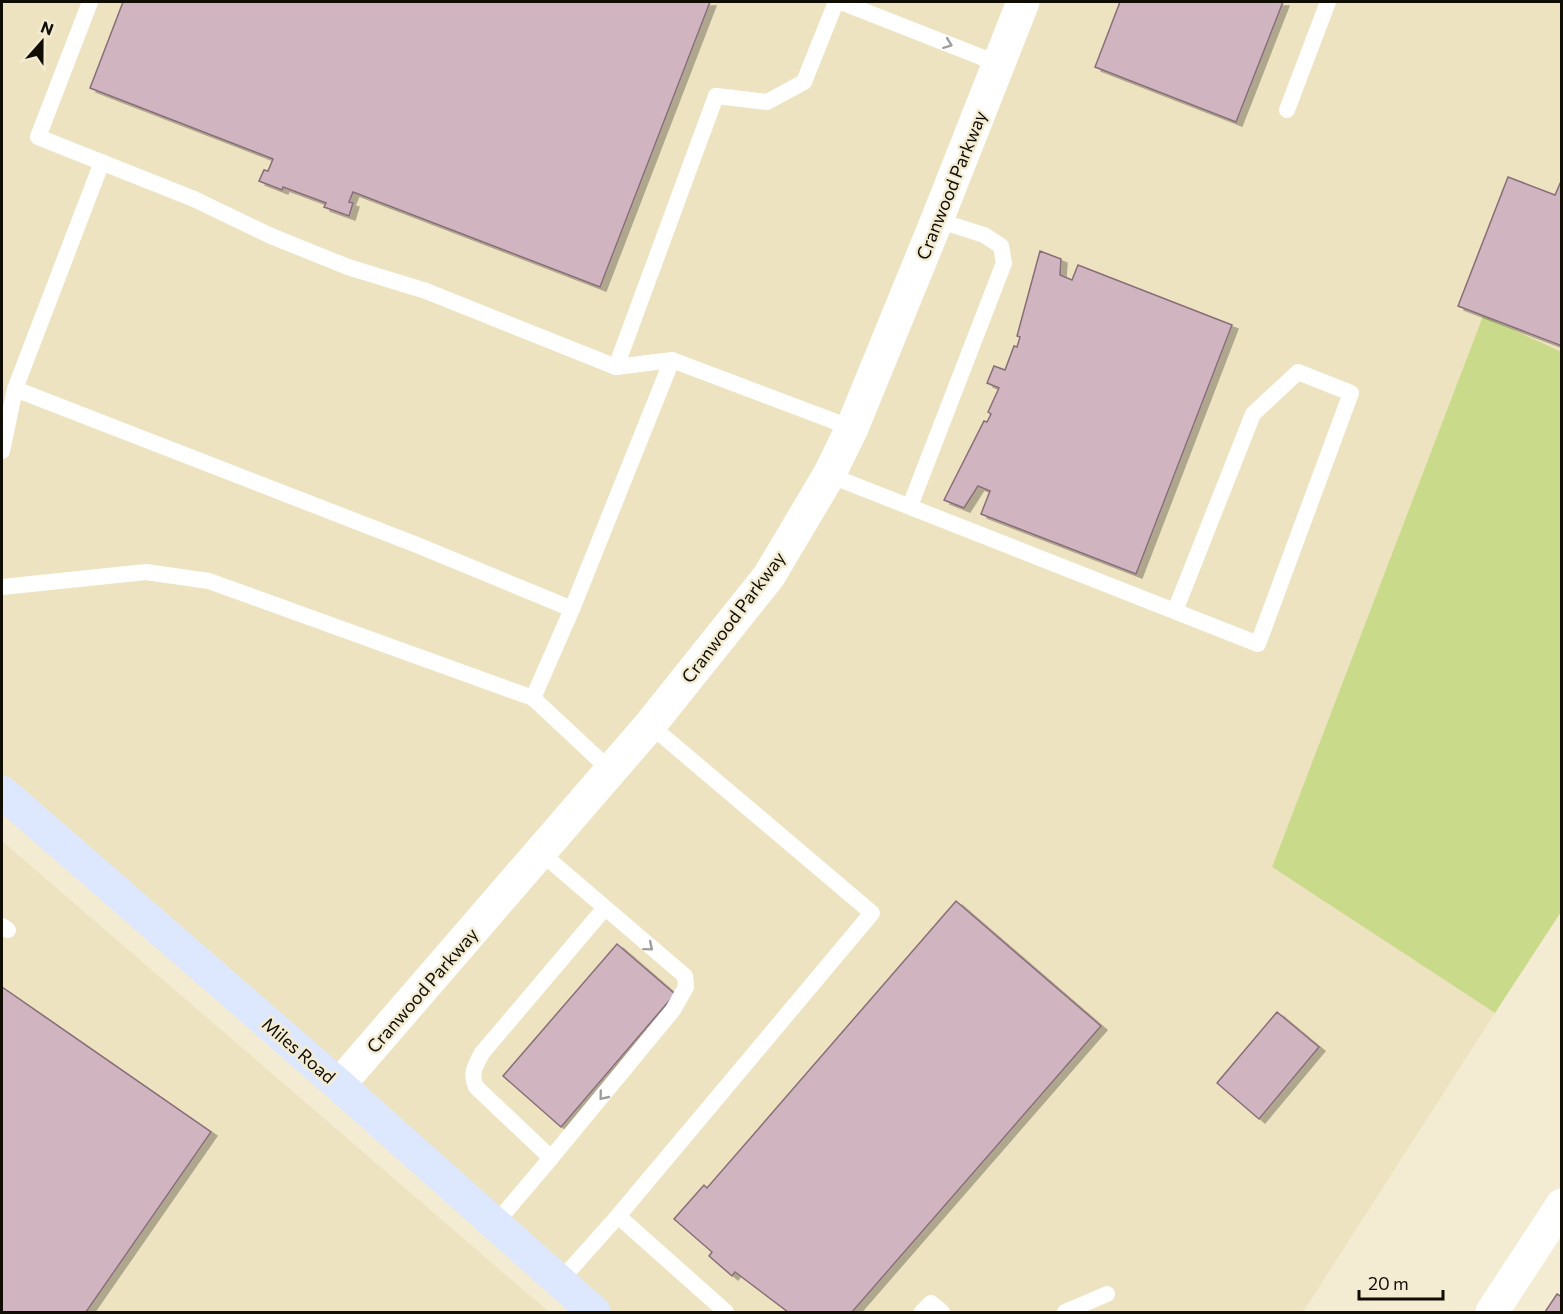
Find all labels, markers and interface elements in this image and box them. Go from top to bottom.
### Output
north arrow [12,12,72,72]
text: N [39,17,57,39]
one-way arrow [942,36,953,49]
street label: Cranwood Parkway [911,107,991,263]
street label: Cranwood Parkway [676,547,790,687]
street label: Cranwood Parkway [362,923,482,1057]
one-way arrow [642,939,653,950]
street label: Miles Road [258,1012,340,1088]
one-way arrow [599,1089,610,1100]
scale bar [1359,1263,1443,1301]
text: 20 m [1368,1272,1409,1294]

